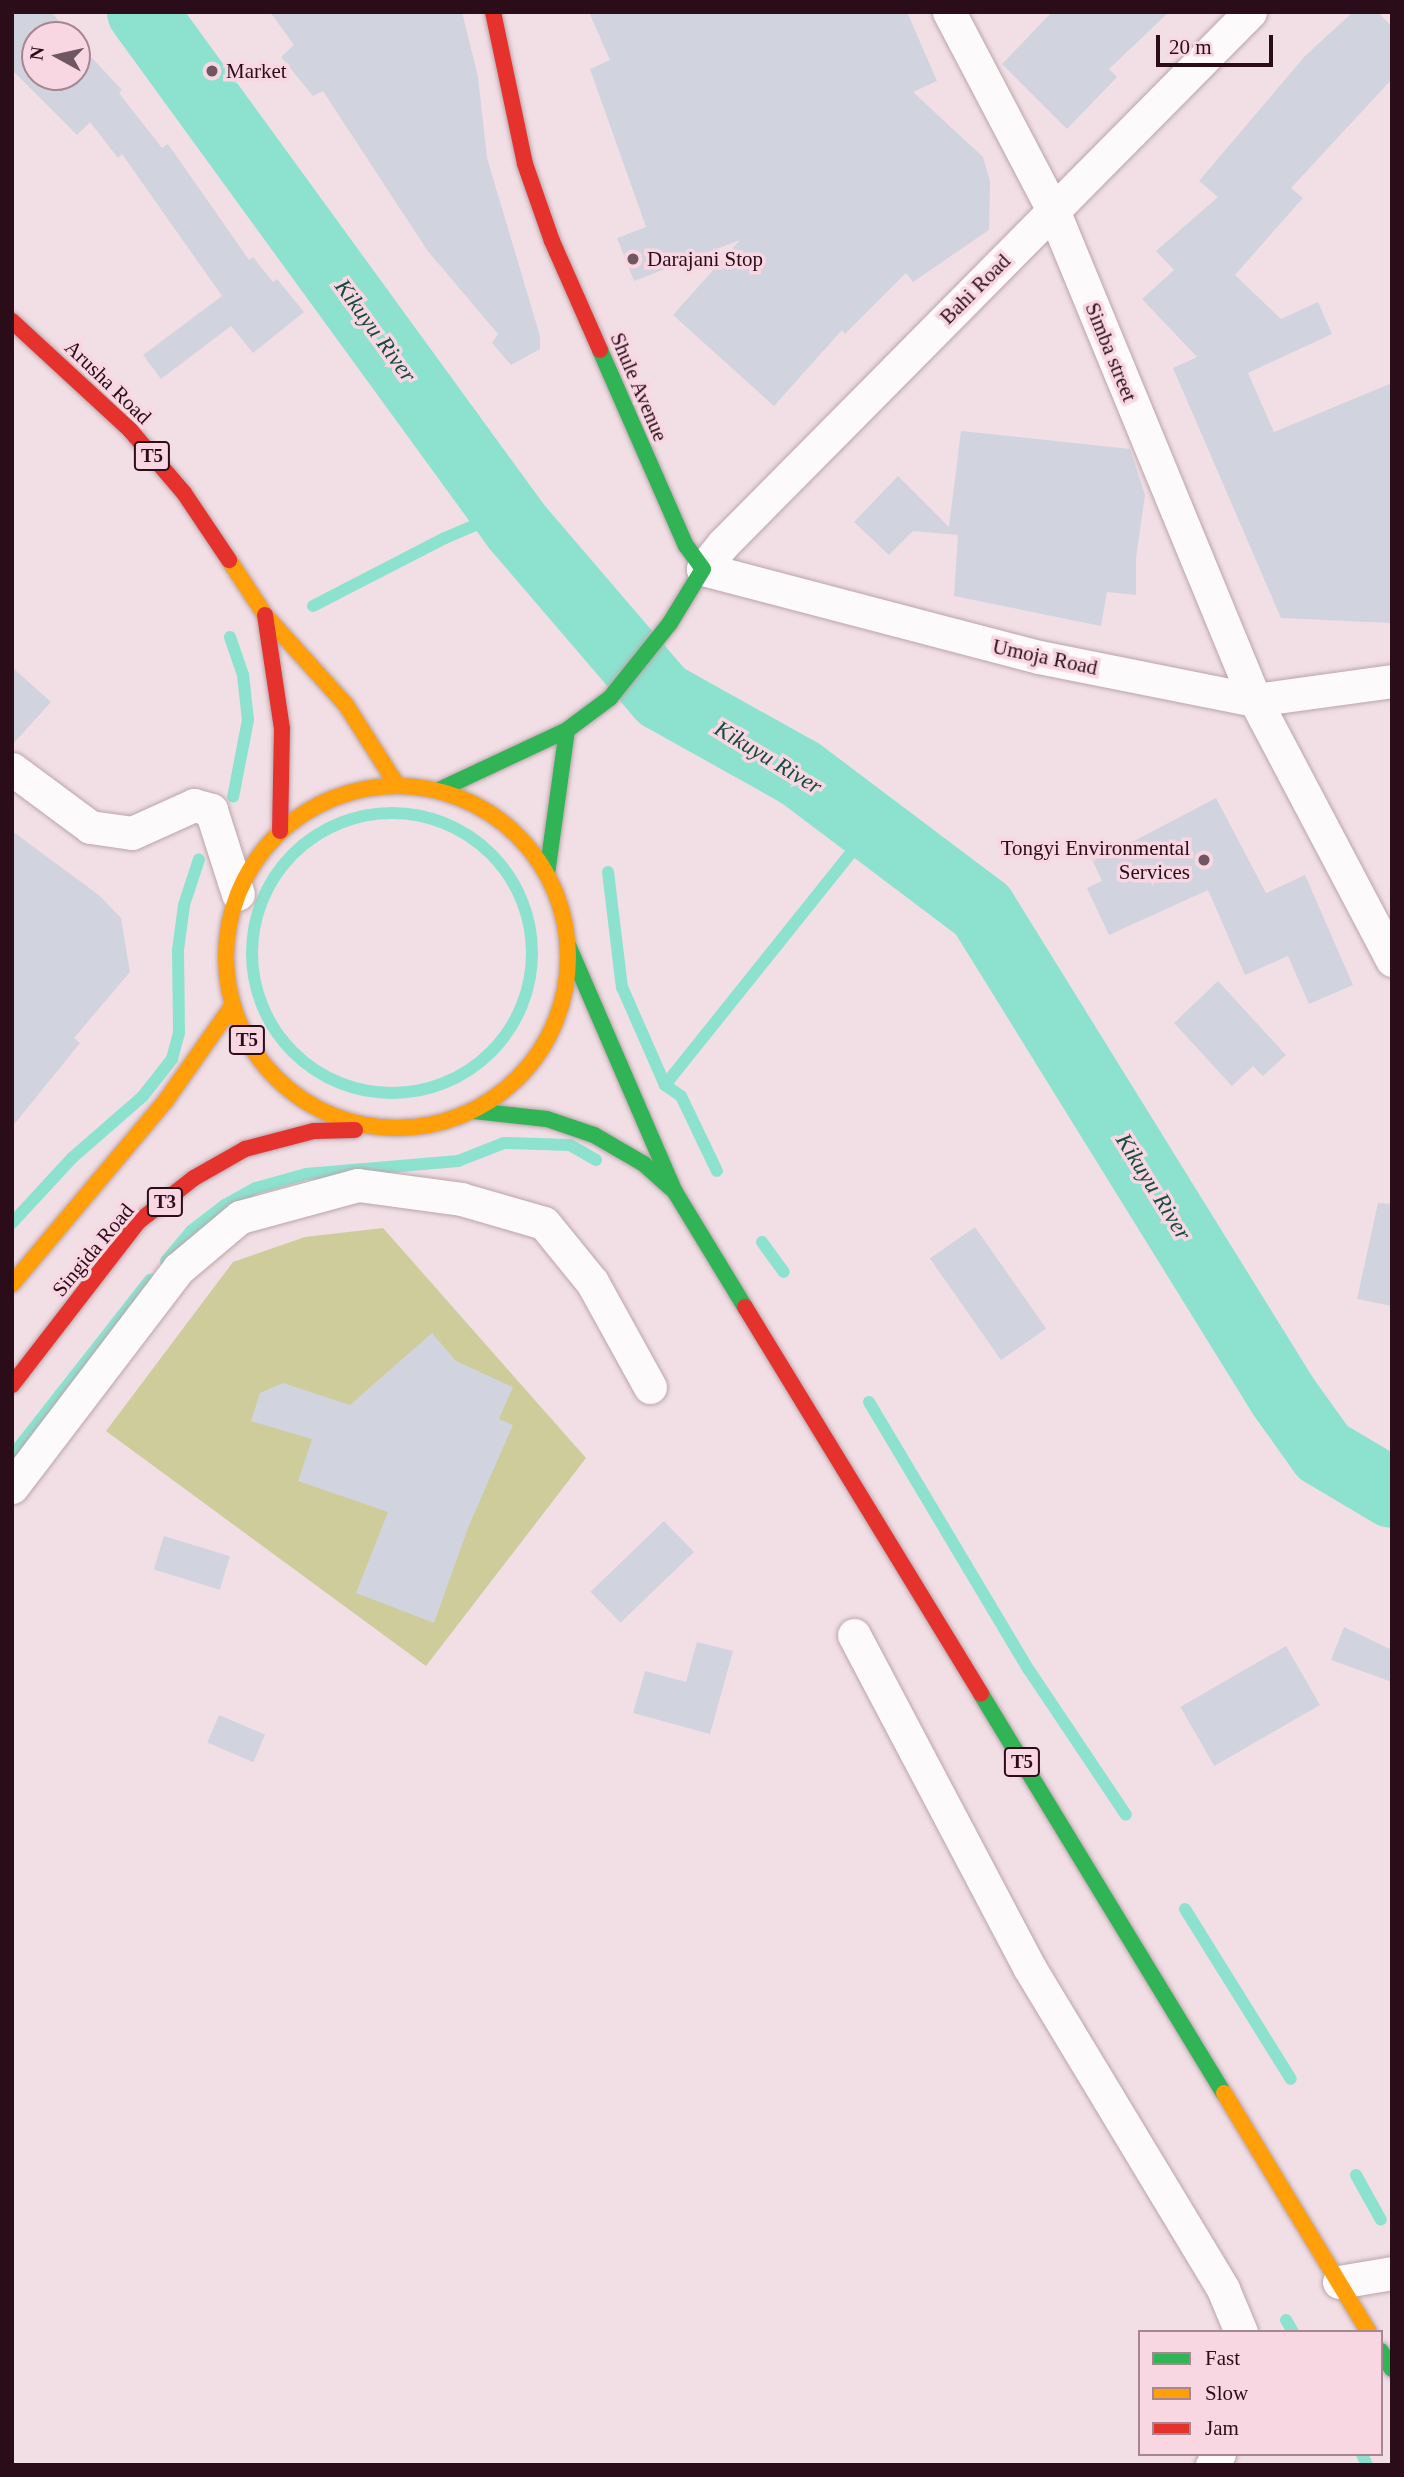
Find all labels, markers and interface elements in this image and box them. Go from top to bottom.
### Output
north arrow [21,21,91,91]
scale bar [1159,21,1276,65]
text: 20 m [1169,35,1212,59]
text: N [25,45,48,62]
place label: Market [226,58,287,84]
marker: Market [204,63,220,79]
place label: Darajani Stop [647,246,763,272]
street label: Bahi Road [935,249,1015,329]
marker: Darajani Stop [625,251,641,267]
water label: Kikuyu River [328,274,422,388]
street label: Simba street [1080,299,1142,405]
street label: Shule Avenue [605,328,673,446]
street label: Arusha Road [60,335,156,429]
road number: T5 [133,440,171,471]
street label: Umoja Road [990,634,1100,680]
water label: Kikuyu River [709,715,827,801]
place label: Tongyi Environmental Services [1001,835,1190,885]
marker: Tongyi Environmental Services [1196,852,1212,868]
road number: T5 [228,1024,266,1056]
water label: Kikuyu River [1109,1129,1197,1245]
road number: T3 [146,1186,184,1218]
street label: Singida Road [47,1198,139,1302]
road number: T5 [1003,1746,1041,1778]
legend [1138,2330,1383,2456]
text: Fast [1205,2346,1240,2370]
text: Slow [1205,2381,1248,2405]
text: Jam [1205,2416,1239,2440]

